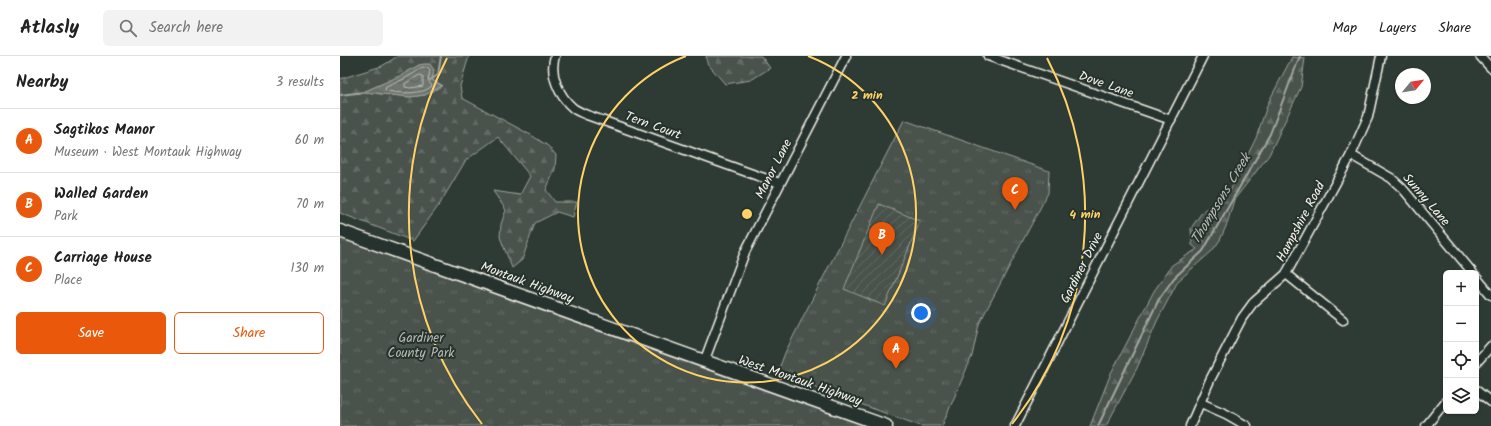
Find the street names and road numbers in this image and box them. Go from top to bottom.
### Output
street label: Dove Lane [1076,66,1136,104]
street label: Tern Court [622,106,685,146]
street label: Manor Lane [750,135,798,203]
street label: Sunny Lane [1397,169,1455,231]
street label: Hampshire Road [1271,178,1331,266]
street label: Gardiner Drive [1055,229,1109,307]
street label: Montauk Highway [478,256,577,310]
street label: West Montauk Highway [735,350,865,412]

